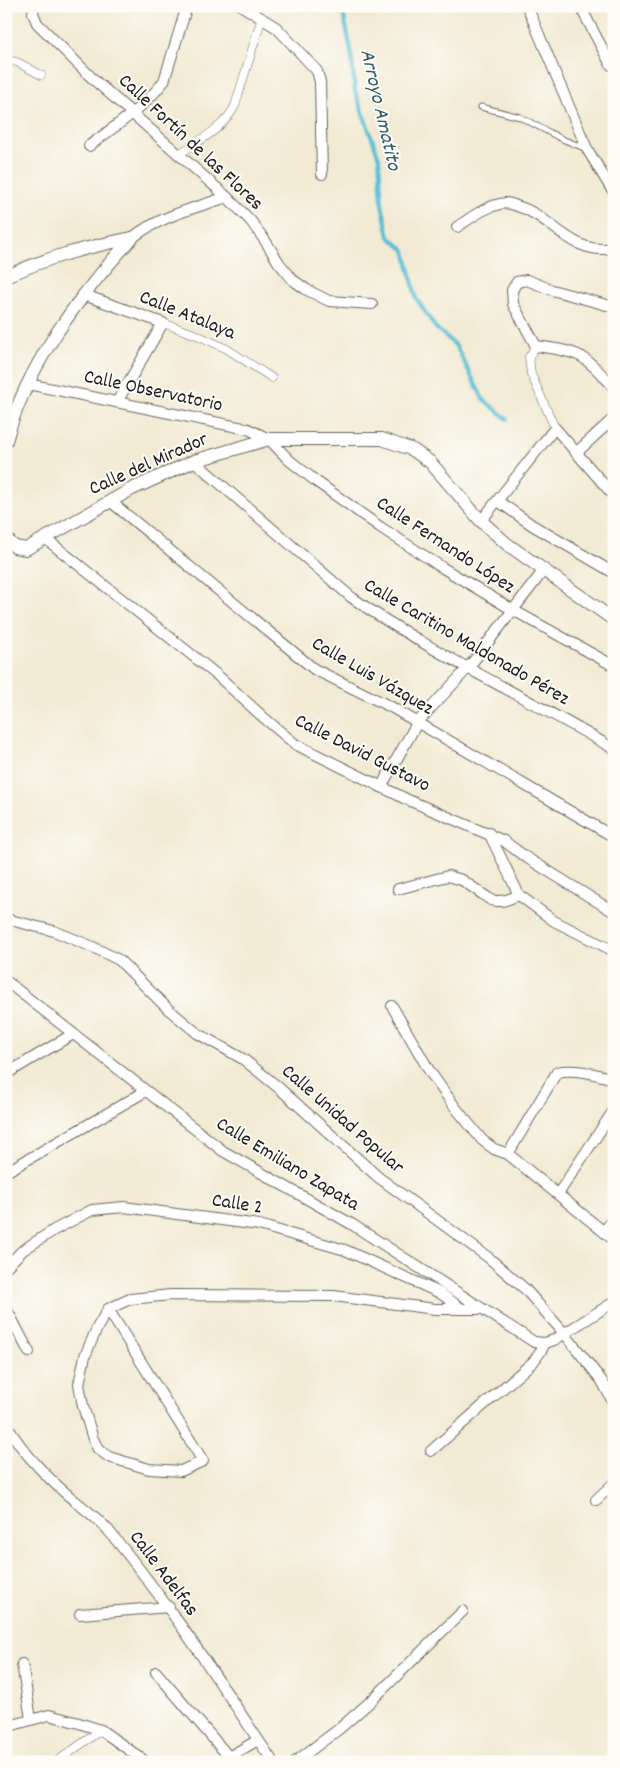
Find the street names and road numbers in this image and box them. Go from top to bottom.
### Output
street label: Calle Fortín de las Flores [111,68,269,218]
street label: Calle Atalaya [135,284,240,348]
street label: Calle Observatorio [81,364,225,420]
street label: Calle del Mirador [85,426,213,504]
street label: Calle Fernando López [370,490,520,602]
street label: Calle Caritino Maldonado Pérez [358,573,574,714]
street label: Calle Luis Vázquez [306,631,439,724]
street label: Calle David Gustavo [289,708,435,800]
street label: Calle Unidad Popular [274,1059,410,1182]
street label: Calle Emiliano Zapata [210,1111,364,1219]
street label: Calle 2 [210,1187,264,1223]
street label: Calle Adelfas [121,1525,205,1623]

